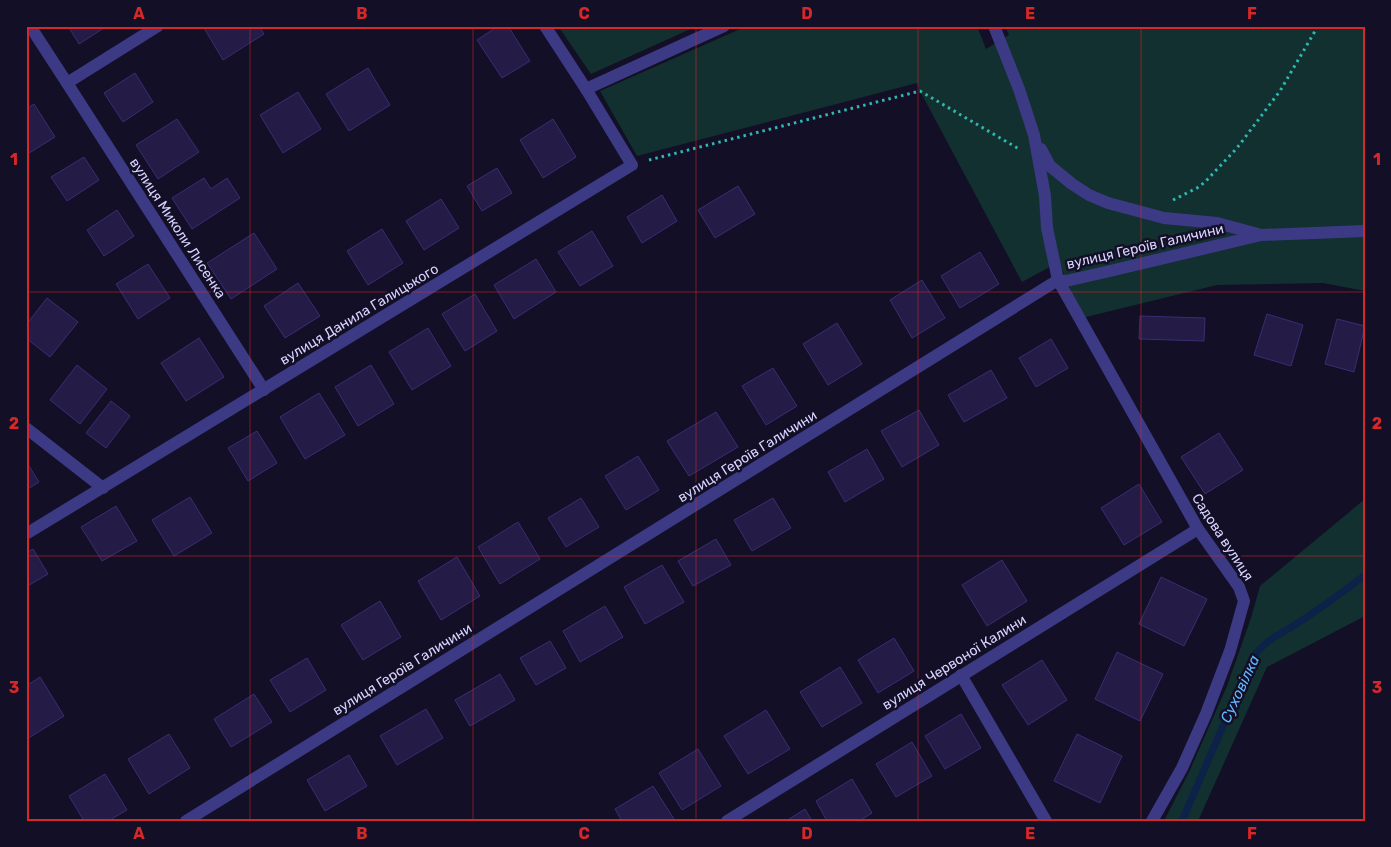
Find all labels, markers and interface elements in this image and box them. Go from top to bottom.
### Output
text: A [133,4,145,23]
text: B [356,4,368,23]
text: C [578,4,590,23]
text: D [801,4,813,23]
text: E [1025,4,1035,23]
text: F [1247,4,1257,23]
text: 1 [10,150,18,169]
text: 1 [1373,150,1381,169]
street label: вулиця Миколи Лисенка [126,155,229,302]
street label: вулиця Героїв Галичини [1065,220,1225,273]
street label: вулиця Данила Галицького [277,260,442,369]
street label: вулиця Героїв Галичини [675,407,820,506]
text: 2 [9,414,19,433]
text: 2 [1372,414,1382,433]
street label: Садова вулиця [1188,490,1257,584]
street label: вулиця Червоної Калини [879,611,1029,714]
street label: вулиця Героїв Галичини [330,620,475,719]
water label: Суховілка [1217,652,1264,726]
text: 3 [9,678,19,697]
text: 3 [1372,678,1382,697]
text: A [133,824,145,843]
text: B [356,824,368,843]
text: C [578,824,590,843]
text: D [801,824,813,843]
text: E [1025,824,1035,843]
text: F [1247,824,1257,843]

